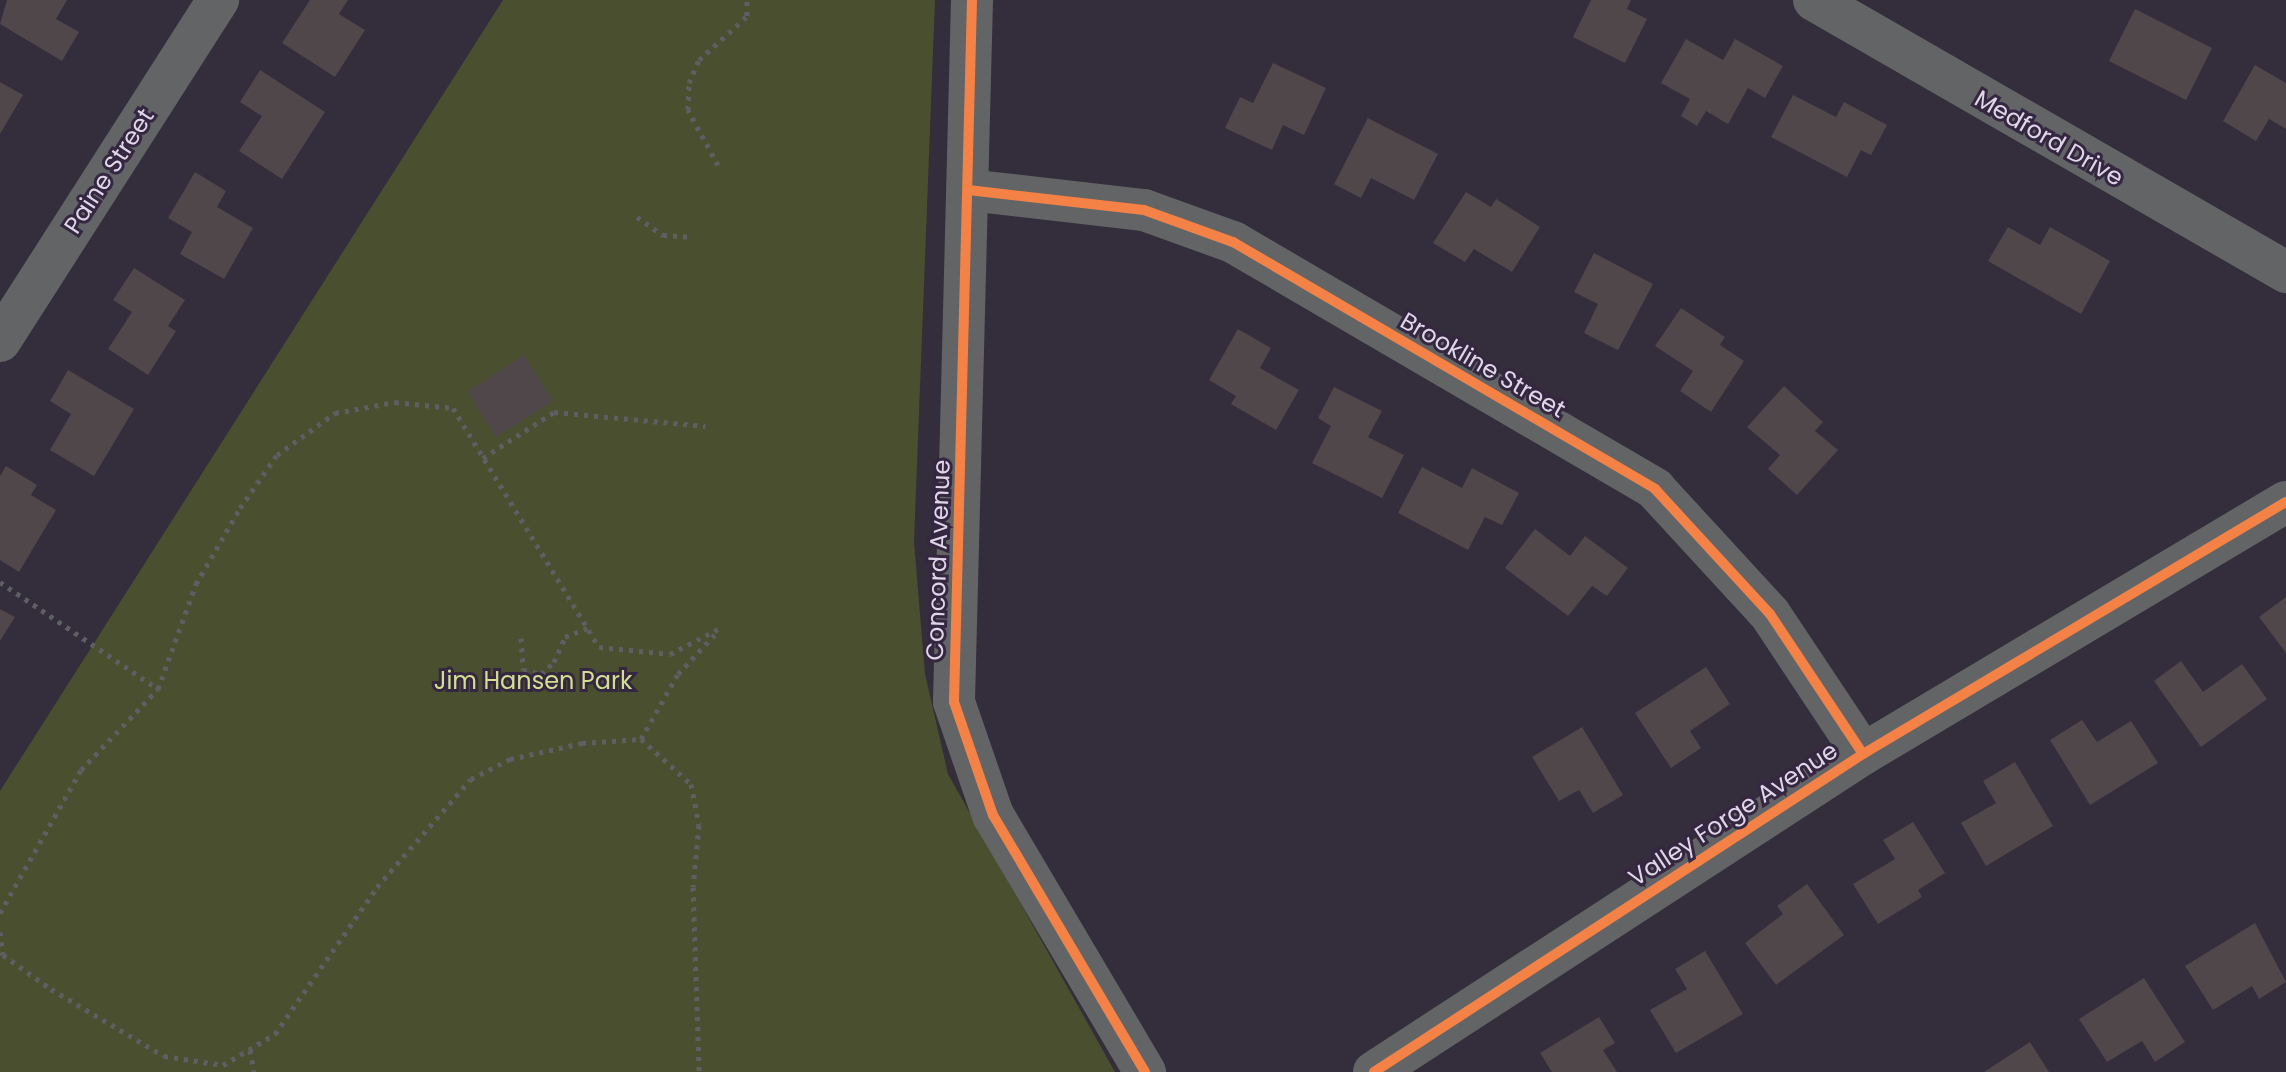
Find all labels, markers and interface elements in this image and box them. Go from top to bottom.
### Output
street label: Medford Drive [1970,84,2128,192]
street label: Paine Street [58,103,160,239]
street label: Brookline Street [1395,306,1571,424]
street label: Concord Avenue [920,459,956,661]
park label: Jim Hansen Park [434,667,632,695]
street label: Valley Forge Avenue [1623,736,1843,892]

